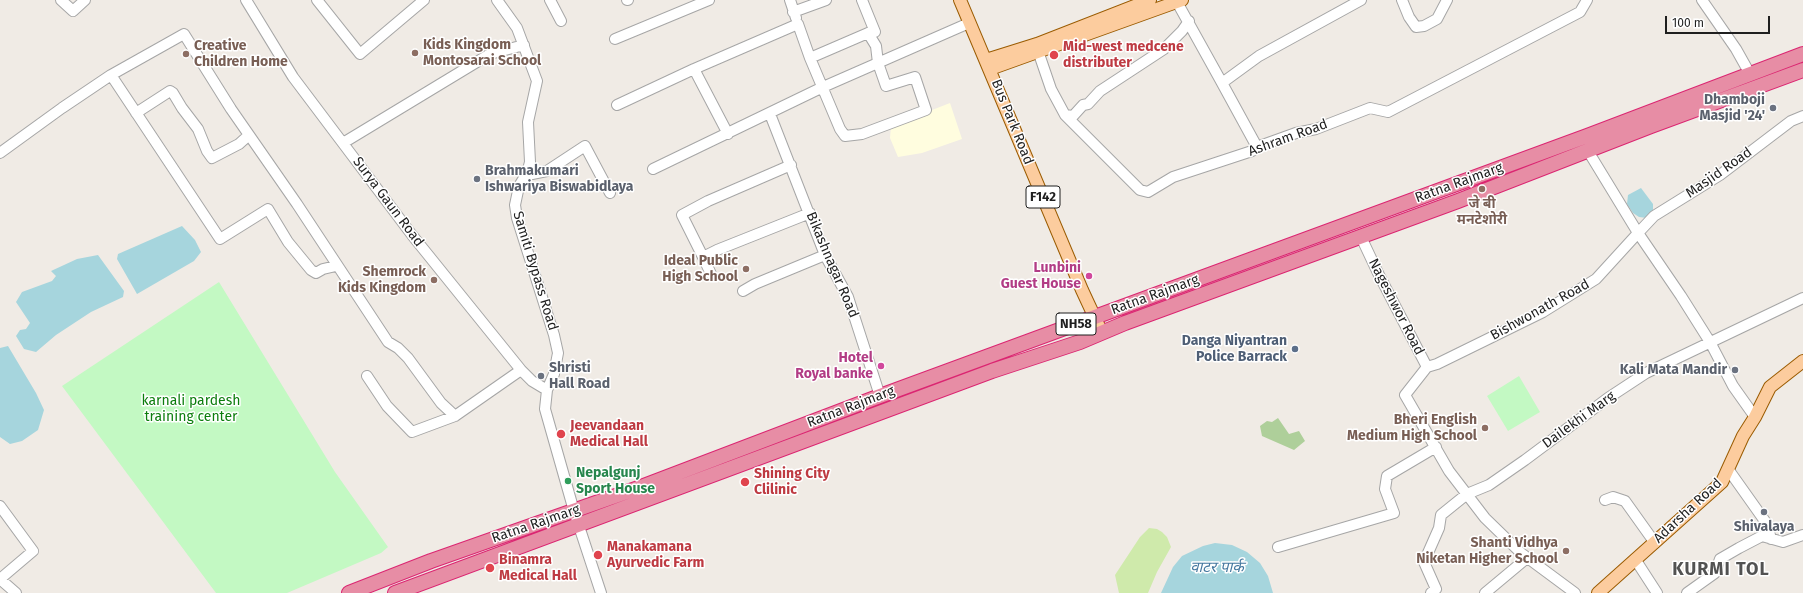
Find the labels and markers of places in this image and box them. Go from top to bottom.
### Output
place label: Kids Kingdom Montosarai School [423,37,541,70]
place label: Creative Children Home [194,38,288,70]
place label: Mid-west medcene distributer [1063,39,1184,72]
marker: Kids Kingdom Montosarai School [410,48,420,58]
marker: Creative Children Home [181,49,191,59]
marker: Mid-west medcene distributer [1048,49,1060,61]
place label: Dhamboji Masjid '24' [1699,92,1765,124]
marker: Dhamboji Masjid '24' [1768,103,1778,113]
place label: Brahmakumari Ishwariya Biswabidlaya [485,163,633,196]
marker: Brahmakumari Ishwariya Biswabidlaya [472,174,482,184]
marker: जे बी मनटेशोरी [1477,184,1487,194]
place label: जे बी मनटेशोरी [1457,196,1507,228]
place label: Ideal Public High School [662,253,738,286]
place label: Lunbini Guest House [1001,260,1081,292]
place label: Shemrock Kids Kingdom [338,264,426,296]
marker: Ideal Public High School [741,264,751,274]
marker: Lunbini Guest House [1084,271,1094,281]
marker: Shemrock Kids Kingdom [429,275,439,285]
place label: Danga Niyantran Police Barrack [1182,333,1287,366]
marker: Danga Niyantran Police Barrack [1290,344,1300,354]
place label: Hotel Royal banke [795,350,873,382]
place label: Shristi Hall Road [549,360,610,392]
marker: Hotel Royal banke [876,361,886,371]
place label: Kali Mata Mandir [1620,362,1727,378]
marker: Kali Mata Mandir [1730,365,1740,375]
marker: Shristi Hall Road [536,371,546,381]
place label: Bheri English Medium High School [1347,412,1477,444]
place label: Jeevandaan Medical Hall [570,418,648,450]
marker: Bheri English Medium High School [1480,423,1490,433]
marker: Jeevandaan Medical Hall [555,428,567,440]
place label: Nepalgunj Sport House [576,465,655,498]
place label: Shining City Clilinic [754,466,830,498]
marker: Nepalgunj Sport House [563,476,573,486]
marker: Shining City Clilinic [739,476,751,488]
marker: Shivalaya [1759,507,1769,517]
place label: Shivalaya [1734,519,1794,535]
place label: Shanti Vidhya Niketan Higher School [1416,535,1558,568]
place label: Manakamana Ayurvedic Farm [607,539,704,572]
marker: Shanti Vidhya Niketan Higher School [1561,546,1571,556]
marker: Manakamana Ayurvedic Farm [592,549,604,561]
place label: Binamra Medical Hall [499,552,577,584]
marker: Binamra Medical Hall [484,562,496,574]

